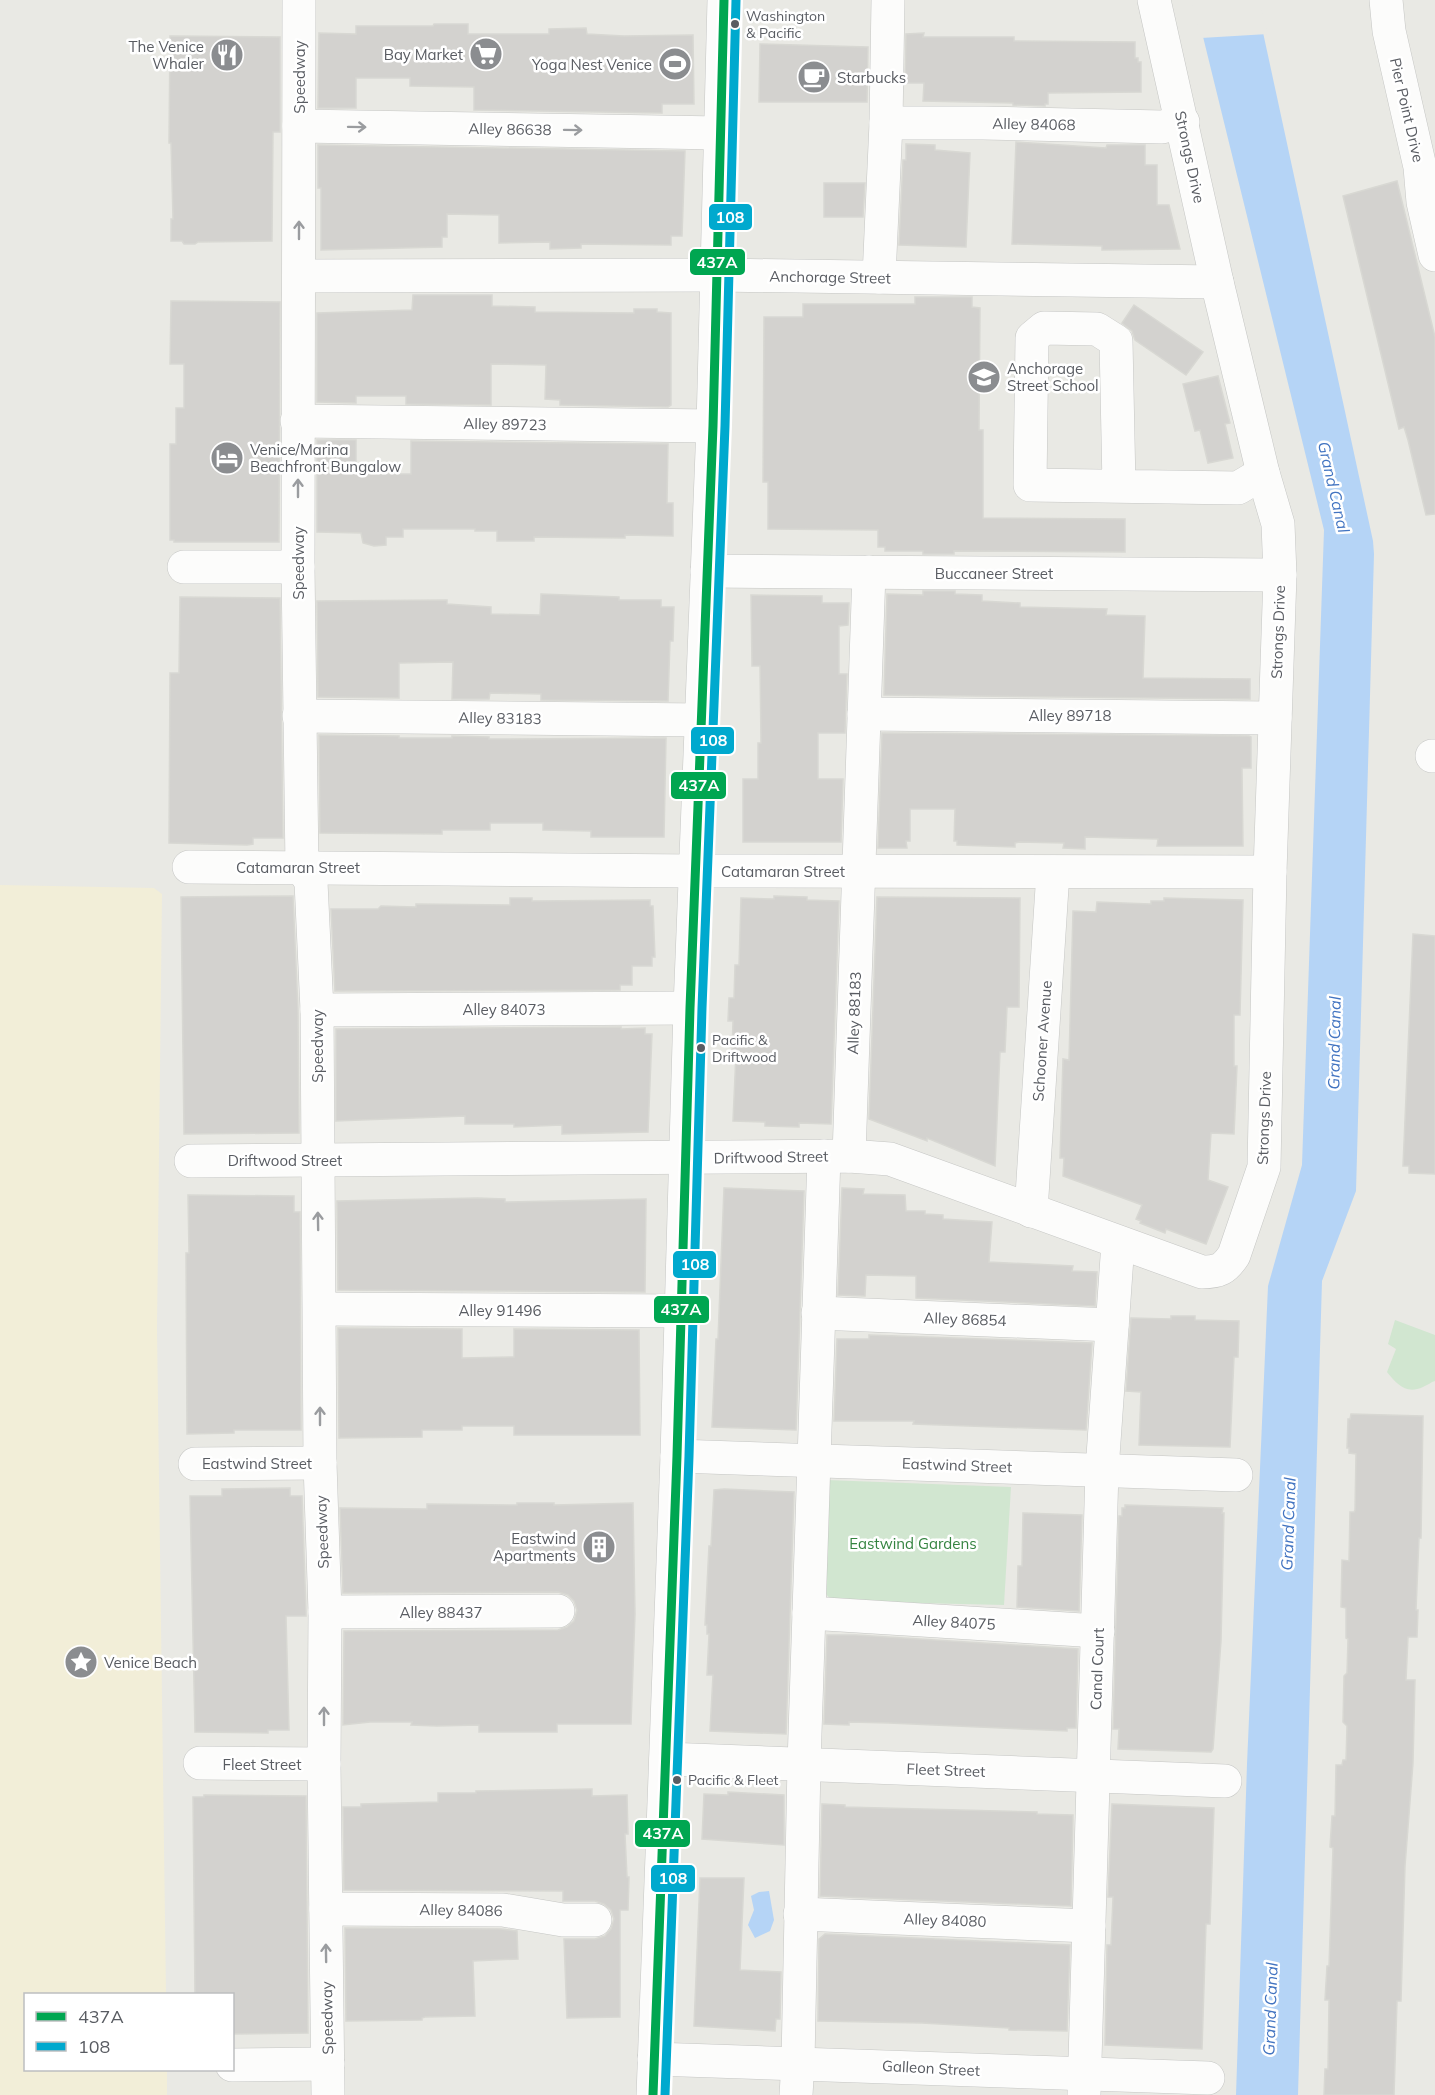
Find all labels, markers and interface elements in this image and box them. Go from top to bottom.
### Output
place label: Washington & Pacific [746,7,825,42]
marker: Washington & Pacific [729,18,741,30]
supermarket icon: Bay Market [468,36,504,72]
place label: The Venice Whaler [129,37,205,73]
restaurant icon: The Venice Whaler [209,37,245,73]
street label: Speedway [290,40,309,114]
place label: Bay Market [384,45,463,64]
sports icon: Yoga Nest Venice [657,46,693,82]
place label: Yoga Nest Venice [531,55,652,74]
street label: Pier Point Drive [1386,56,1428,164]
cafe icon: Starbucks [796,59,832,95]
place label: Starbucks [837,68,906,87]
street label: Strongs Drive [1171,109,1209,205]
street label: Alley 84068 [992,114,1076,134]
street label: Alley 86638 [468,119,552,139]
one-way arrow [347,121,367,133]
one-way arrow [563,124,583,136]
line badge: 108 [708,203,753,231]
text: 108 [716,207,745,227]
one-way arrow [293,220,305,240]
line badge: 437A [689,248,746,276]
text: 437A [697,252,737,272]
street label: Anchorage Street [769,266,891,288]
school or university icon: Anchorage Street School [966,359,1002,395]
place label: Anchorage Street School [1007,359,1099,395]
street label: Alley 89723 [463,414,547,434]
water label: Grand Canal [1314,439,1354,535]
hotel icon: Venice/Marina Beachfront Bungalow [209,440,245,476]
place label: Venice/Marina Beachfront Bungalow [250,440,401,476]
one-way arrow [292,478,304,498]
street label: Speedway [289,526,308,600]
street label: Buccaneer Street [935,564,1053,583]
street label: Strongs Drive [1267,585,1289,679]
street label: Alley 89718 [1028,706,1112,725]
street label: Alley 83183 [458,708,542,728]
line badge: 108 [690,726,735,755]
text: 108 [699,730,728,750]
line badge: 437A [670,771,727,800]
text: 437A [679,775,719,795]
street label: Catamaran Street [236,858,360,877]
street label: Catamaran Street [721,862,845,881]
street label: Alley 88183 [843,971,865,1055]
street label: Schooner Avenue [1028,980,1056,1102]
water label: Grand Canal [1323,996,1345,1090]
street label: Alley 84073 [462,1000,546,1019]
street label: Speedway [308,1009,327,1083]
place label: Pacific & Driftwood [712,1031,777,1066]
marker: Pacific & Driftwood [695,1042,707,1054]
street label: Strongs Drive [1253,1071,1275,1165]
street label: Driftwood Street [713,1147,829,1167]
street label: Driftwood Street [228,1151,342,1170]
one-way arrow [312,1211,324,1231]
line badge: 108 [672,1250,717,1279]
text: 108 [681,1254,710,1274]
line badge: 437A [653,1295,710,1324]
text: 437A [661,1299,701,1319]
street label: Alley 91496 [458,1301,542,1320]
street label: Alley 86854 [923,1308,1007,1330]
one-way arrow [314,1406,326,1426]
street label: Eastwind Street [202,1454,312,1473]
street label: Eastwind Street [902,1454,1012,1476]
water label: Grand Canal [1276,1477,1300,1571]
street label: Speedway [311,1495,333,1569]
place label: Eastwind Apartments [493,1529,576,1565]
building icon: Eastwind Apartments [581,1529,617,1565]
park label: Eastwind Gardens [849,1534,977,1553]
street label: Alley 88437 [399,1603,483,1622]
street label: Alley 84075 [912,1610,996,1634]
street label: Canal Court [1086,1628,1108,1710]
place icon: Venice Beach [63,1644,99,1680]
place label: Venice Beach [104,1653,197,1672]
one-way arrow [318,1706,330,1726]
street label: Fleet Street [223,1755,301,1774]
street label: Fleet Street [906,1759,986,1781]
place label: Pacific & Fleet [688,1771,779,1789]
marker: Pacific & Fleet [671,1774,683,1786]
line badge: 437A [634,1819,691,1848]
text: 437A [643,1823,683,1843]
line badge: 108 [650,1864,696,1893]
text: 108 [659,1868,688,1888]
street label: Alley 84086 [419,1900,503,1920]
street label: Alley 84080 [903,1909,987,1931]
one-way arrow [320,1943,332,1963]
water label: Grand Canal [1258,1962,1282,2056]
street label: Speedway [317,1981,337,2055]
legend [24,1993,234,2071]
text: 437A [78,2005,124,2028]
text: 108 [78,2035,110,2058]
street label: Galleon Street [882,2056,980,2080]

